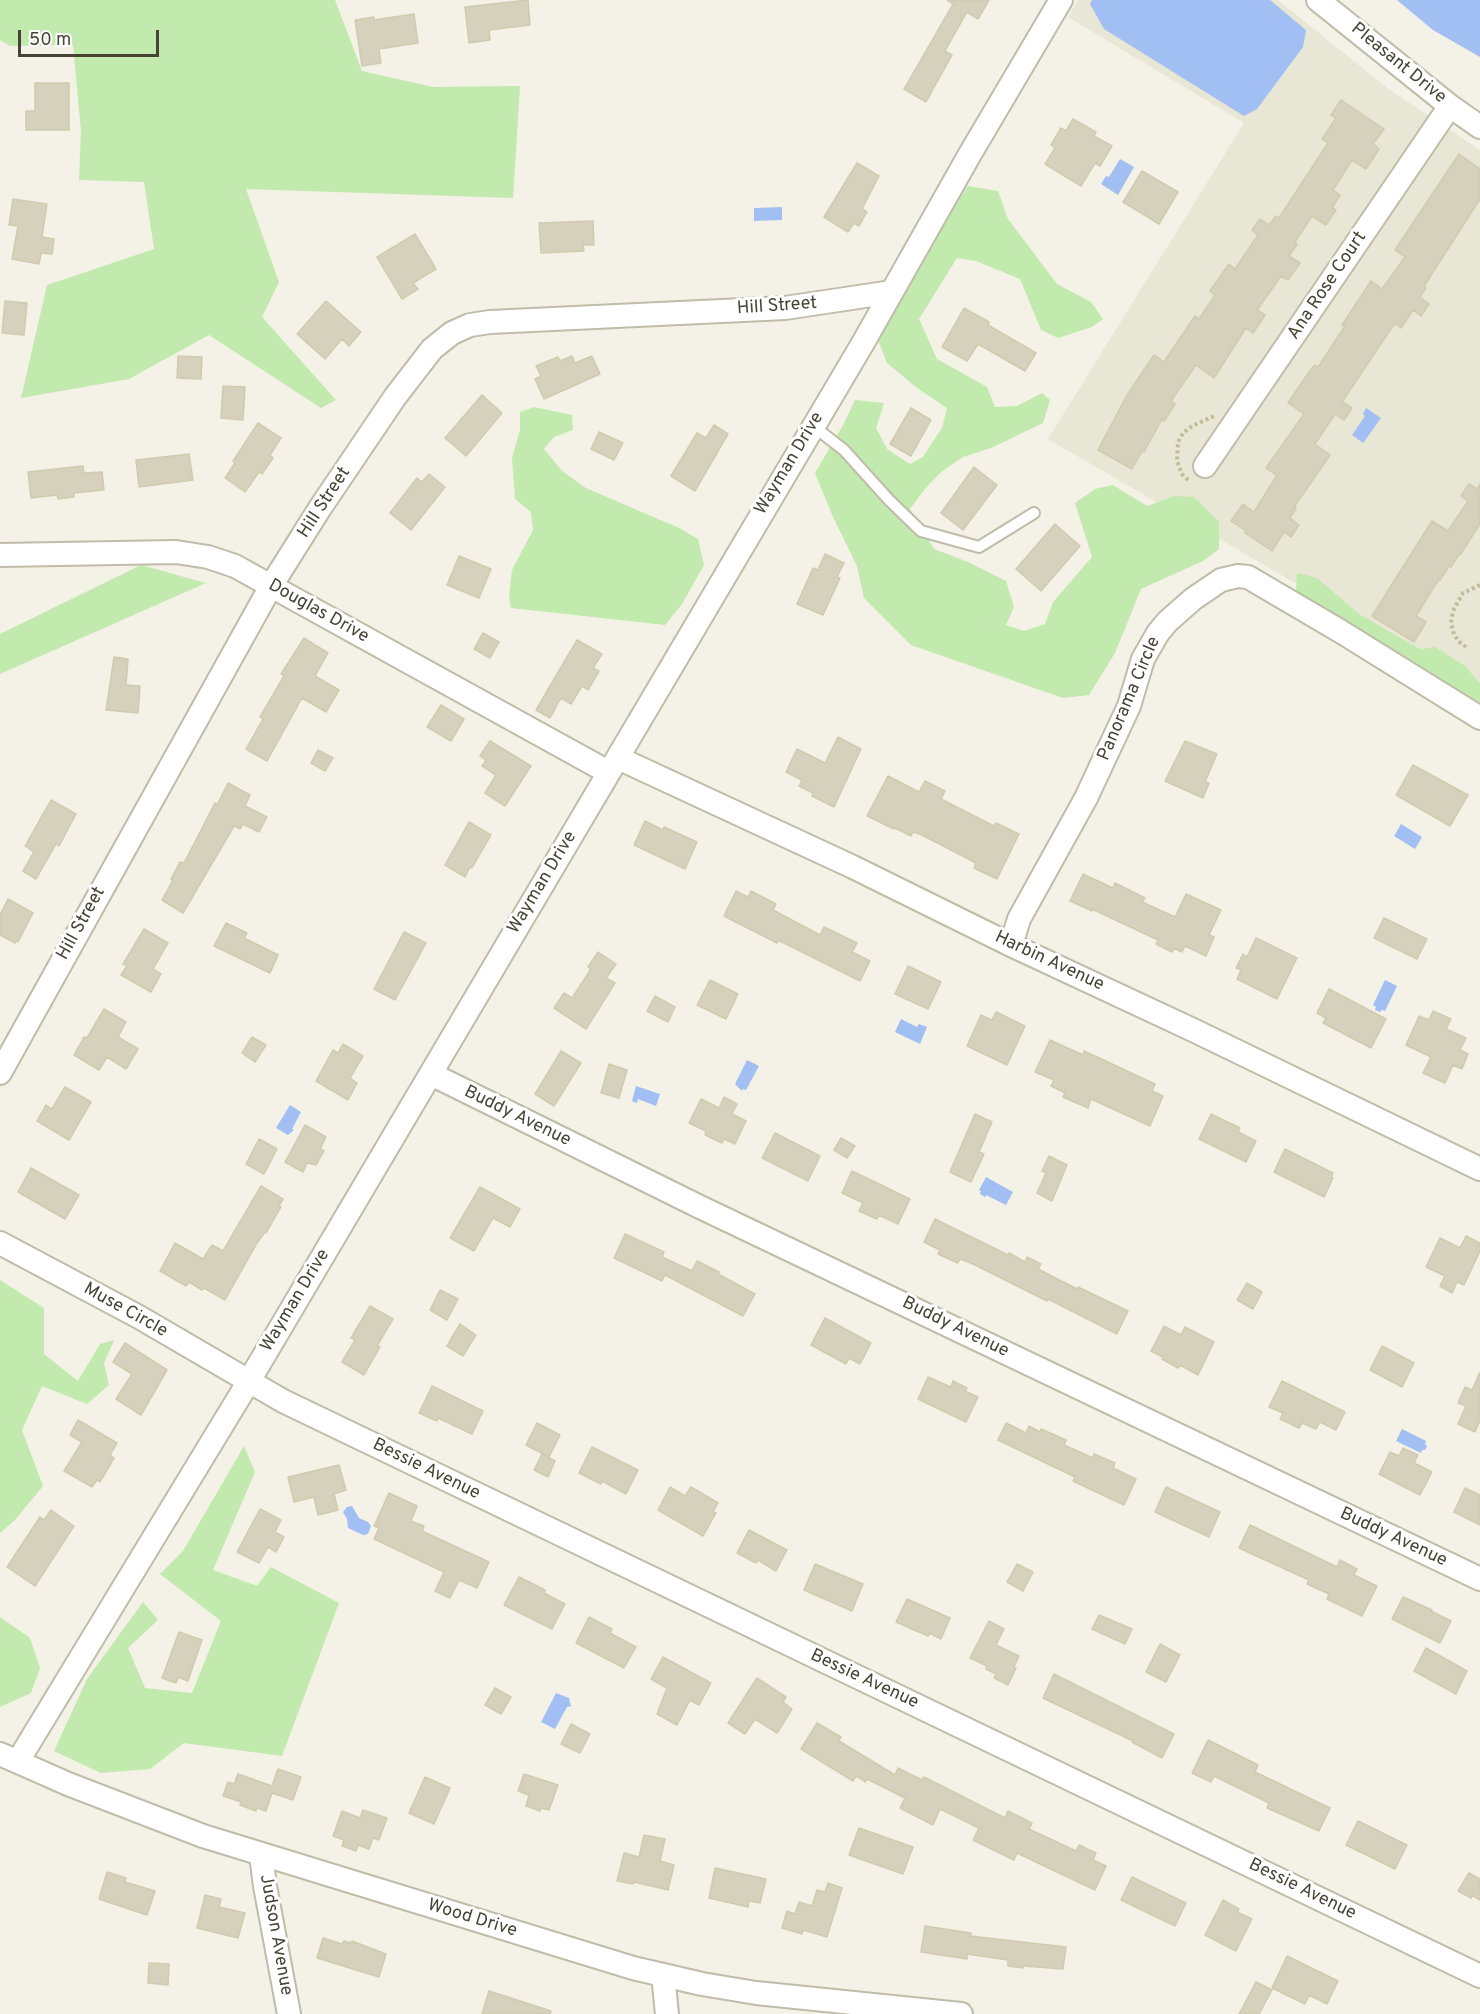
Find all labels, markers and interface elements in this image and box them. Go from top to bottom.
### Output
scale bar [21,18,162,56]
street label: Pleasant Drive [1346,19,1450,109]
text: 50 m [29,29,71,52]
street label: Ana Rose Court [1284,228,1372,344]
street label: Hill Street [736,293,818,321]
street label: Wayman Drive [751,409,829,519]
street label: Hill Street [294,463,356,543]
street label: Douglas Drive [264,575,372,649]
street label: Panorama Circle [1094,634,1166,764]
street label: Wayman Drive [504,828,582,938]
street label: Hill Street [53,884,111,964]
street label: Harbin Avenue [991,927,1107,997]
street label: Buddy Avenue [460,1082,574,1152]
street label: Wayman Drive [257,1246,335,1356]
street label: Muse Circle [79,1279,171,1343]
street label: Buddy Avenue [898,1293,1012,1363]
street label: Bessie Avenue [369,1435,483,1505]
street label: Buddy Avenue [1336,1504,1450,1572]
street label: Bessie Avenue [806,1645,922,1715]
street label: Bessie Avenue [1245,1855,1359,1925]
street label: Judson Avenue [254,1873,296,1997]
street label: Wood Drive [425,1895,519,1943]

